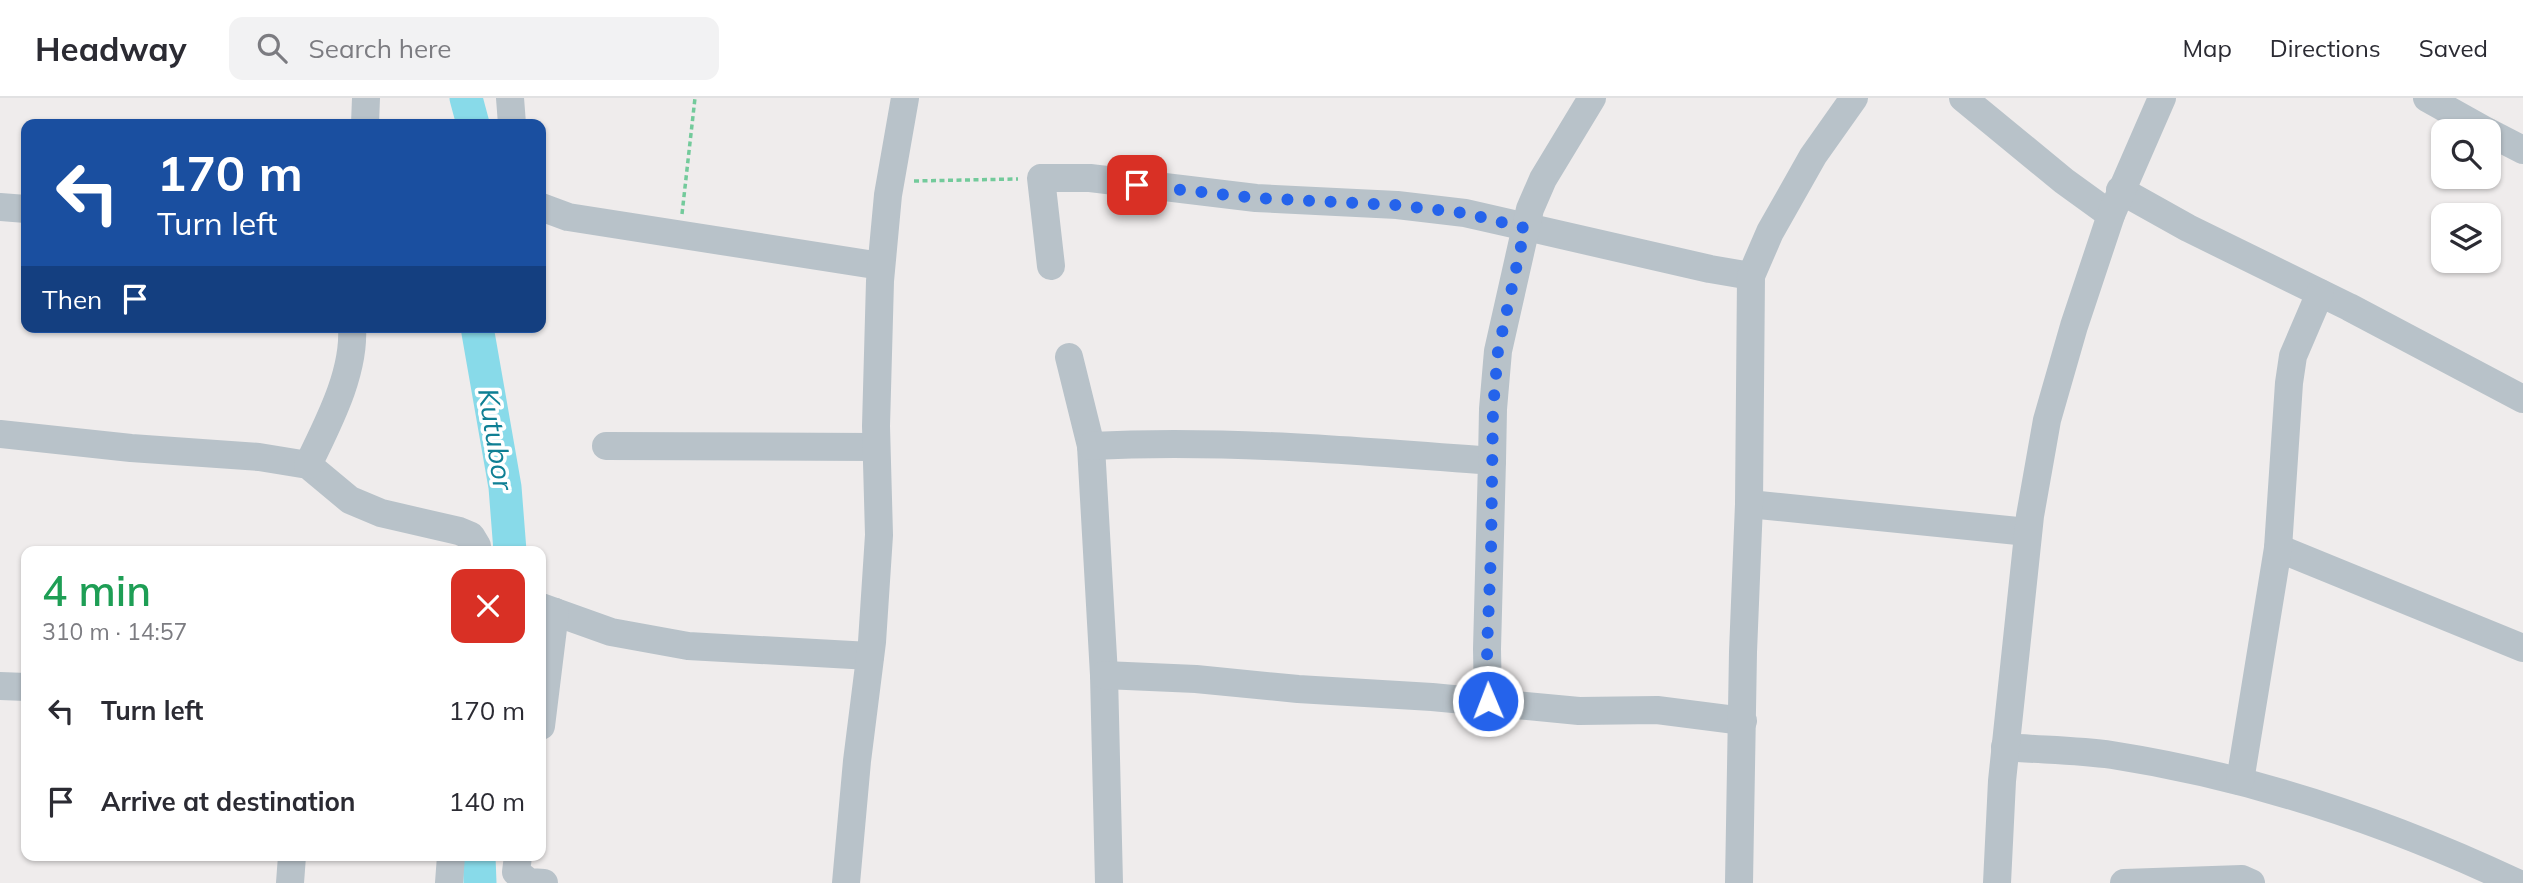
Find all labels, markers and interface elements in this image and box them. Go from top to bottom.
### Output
search box [229,17,719,80]
text: Headway [35,28,187,69]
icon: search [253,29,291,67]
text: Search here [309,32,451,65]
text: Map [2182,33,2232,63]
text: Directions [2270,33,2381,63]
text: Saved [2419,33,2488,63]
map controls [2431,119,2501,273]
button: search [2431,119,2501,189]
text: 170 m [157,142,303,203]
icon: left [42,147,133,238]
pin [1107,155,1167,215]
icon: arrive [1118,166,1156,204]
text: Turn left [157,203,277,243]
button: layers [2431,203,2501,273]
icon: arrive [116,280,154,318]
text: Then [42,283,102,316]
water label: Kutubor [471,386,522,494]
text: 4 min [42,564,151,617]
button: close [451,569,525,643]
text: 310 m · 14:57 [42,617,187,646]
position arrow [1451,664,1525,738]
icon: left [42,692,80,730]
text: Turn left [101,694,203,727]
text: 170 m [449,694,525,727]
icon: arrive [42,783,80,821]
text: Arrive at destination [101,785,356,818]
text: 140 m [449,785,525,818]

